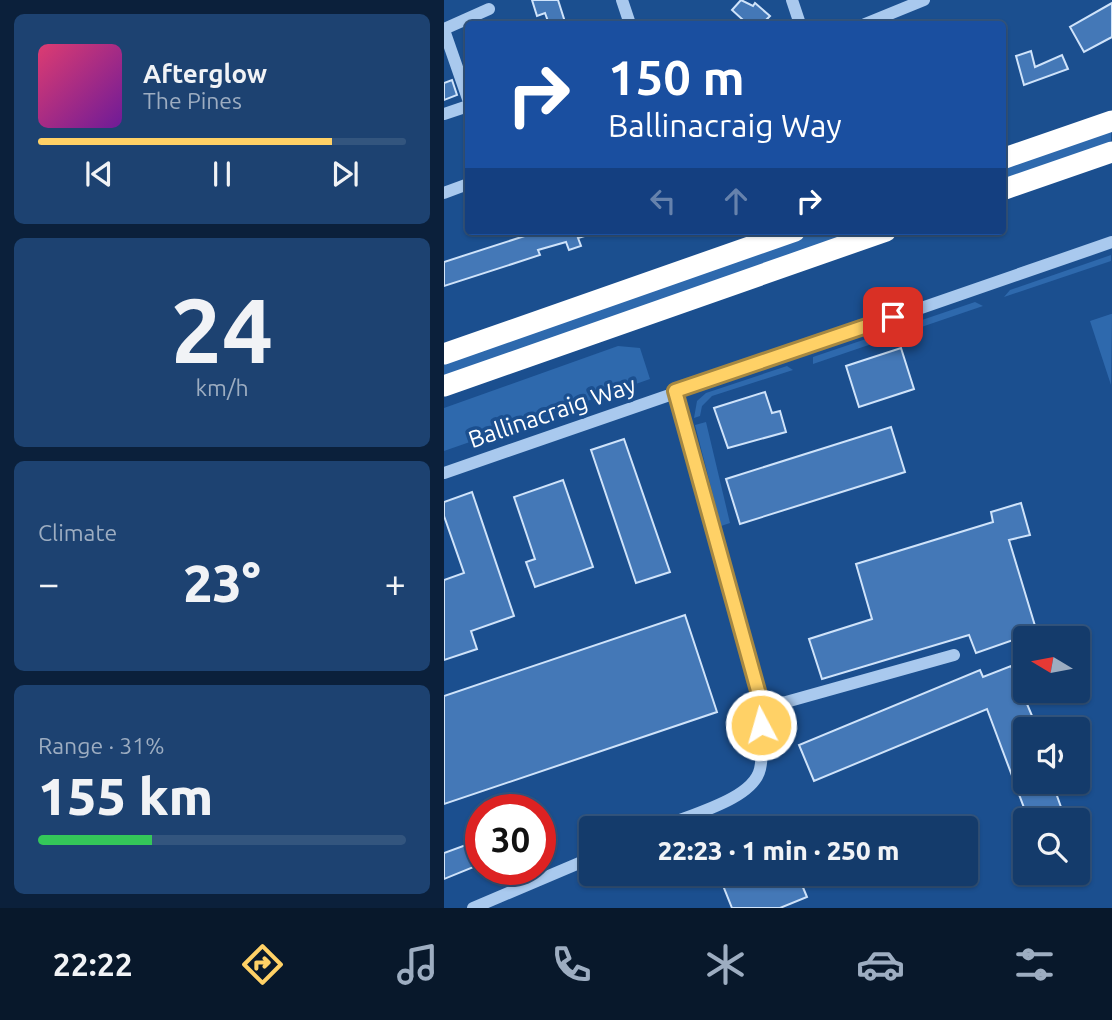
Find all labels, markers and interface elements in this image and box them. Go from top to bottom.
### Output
icon: right [493,49,584,140]
text: 150 m [608,49,745,104]
text: Afterglow [143,59,267,88]
text: The Pines [143,88,242,113]
text: Ballinacraig Way [608,107,842,143]
icon: previous [80,155,118,193]
icon: pause [203,155,241,193]
icon: next [326,155,364,193]
icon: left [644,182,682,220]
icon: ahead [717,182,755,220]
icon: right [790,182,828,220]
text: 24 [171,278,273,380]
pin [863,287,923,347]
icon: arrive [874,298,912,336]
street label: Ballinacraig Way [465,371,640,453]
text: km/h [195,375,249,400]
text: Climate [38,520,117,545]
text: 23° [183,554,261,612]
text: − [38,562,59,604]
text: + [385,562,406,604]
north arrow [1013,626,1090,704]
map controls [1013,626,1090,885]
position arrow [724,688,798,762]
button: sound [1013,717,1090,794]
text: Range · 31% [38,733,165,758]
text: 155 km [38,767,213,825]
speed limit sign: 30 [465,794,556,885]
button: search [1013,808,1090,885]
text: 22:23 · 1 min · 250 m [658,836,899,865]
icon: directions [238,940,287,989]
icon: music [393,940,442,989]
icon: phone [547,940,596,989]
icon: climate [701,940,750,989]
icon: car [856,940,905,989]
icon: filters [1010,940,1059,989]
text: 22:22 [53,946,133,982]

